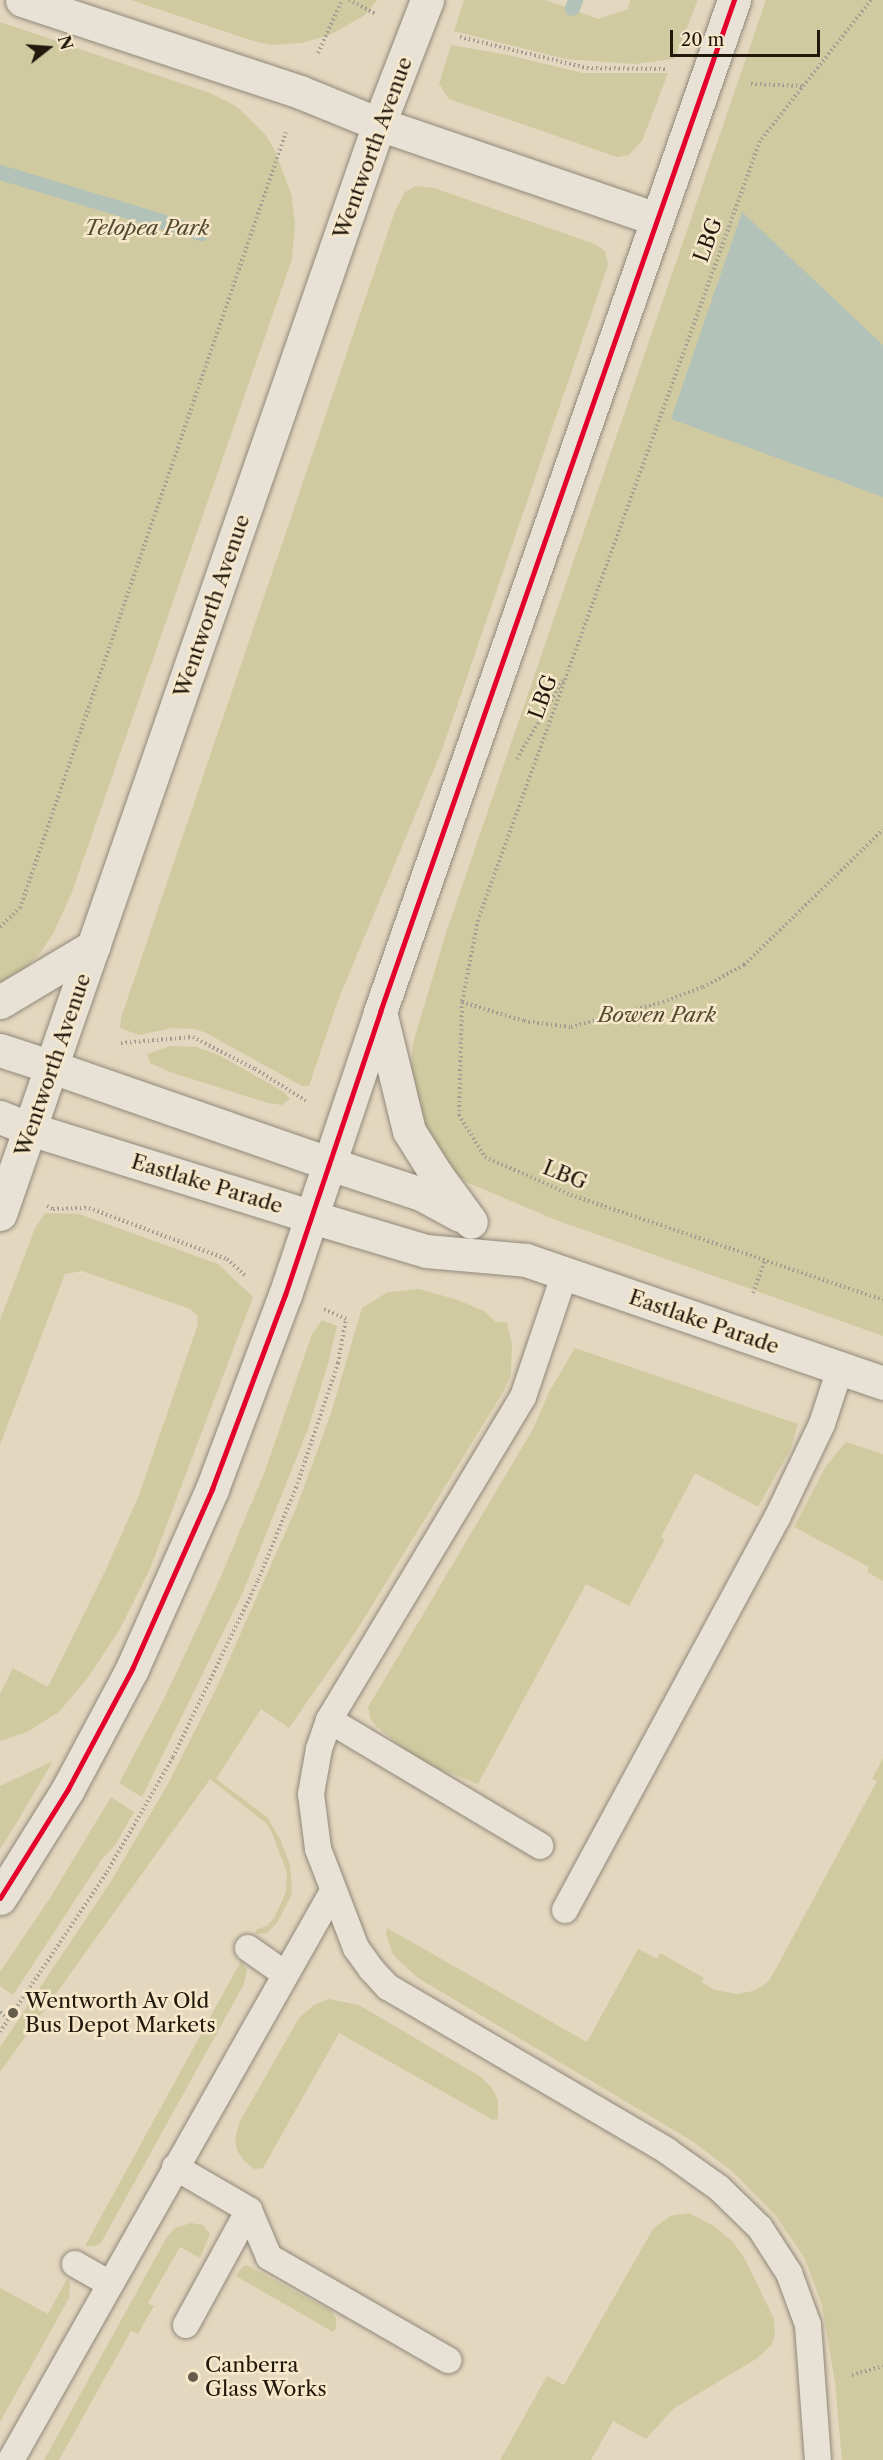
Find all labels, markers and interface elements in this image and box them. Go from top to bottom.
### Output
north arrow [18,18,78,78]
scale bar [673,18,823,56]
text: 20 m [681,29,724,51]
text: N [54,33,77,52]
street label: Wentworth Avenue [328,53,418,243]
street label: LBG [688,214,728,266]
park label: Telopea Park [85,215,209,241]
street label: Wentworth Avenue [169,511,255,701]
street label: LBG [523,671,563,723]
street label: Wentworth Avenue [10,970,96,1160]
park label: Bowen Park [598,1002,716,1028]
street label: Eastlake Parade [128,1149,286,1219]
street label: LBG [539,1155,591,1195]
street label: Eastlake Parade [626,1285,782,1359]
place label: Wentworth Av Old Bus Depot Markets [25,1988,216,2038]
marker: Wentworth Av Old Bus Depot Markets [6,2006,20,2020]
place label: Canberra Glass Works [205,2352,327,2402]
marker: Canberra Glass Works [186,2370,200,2384]

